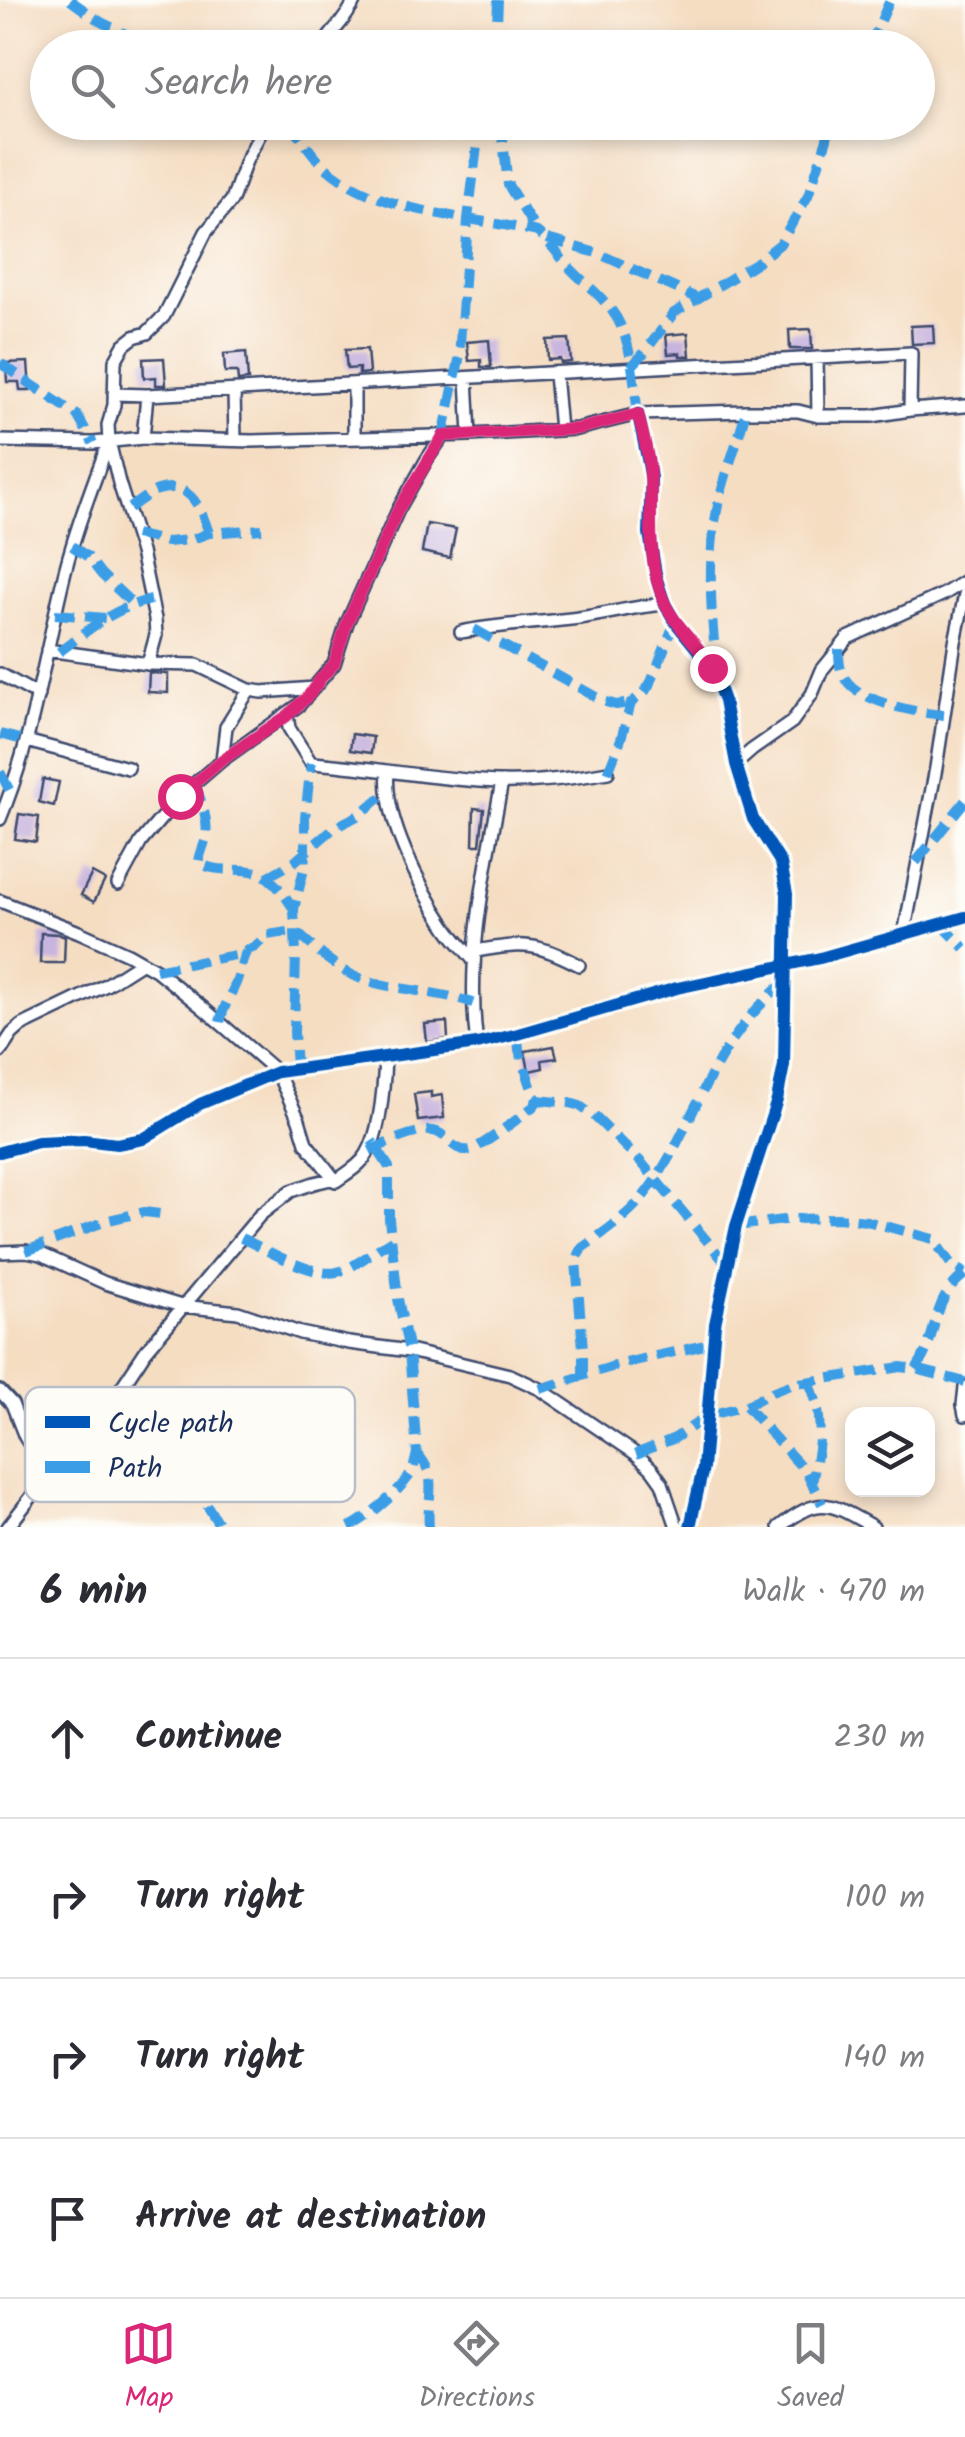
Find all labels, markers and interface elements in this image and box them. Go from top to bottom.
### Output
search box [30,30,935,140]
text: Search here [145,55,332,115]
icon: search [65,58,120,113]
route end [690,646,736,692]
route start [158,774,204,820]
legend [25,1387,355,1502]
text: Cycle path [108,1402,233,1447]
map controls [845,1407,935,1497]
button: layers [845,1407,935,1497]
text: Path [108,1447,162,1492]
text: 6 min [40,1559,148,1626]
text: Walk · 470 m [742,1567,925,1618]
text: Continue [135,1708,282,1768]
icon: ahead [40,1711,95,1766]
text: 230 m [834,1713,925,1764]
text: Turn right [135,1868,304,1928]
icon: right [40,1871,95,1926]
text: 100 m [845,1873,925,1924]
text: Turn right [135,2028,304,2088]
icon: right [40,2031,95,2086]
text: 140 m [843,2033,925,2084]
text: Arrive at destination [135,2188,486,2248]
icon: arrive [40,2191,95,2246]
tab: Map [121,2316,176,2421]
tab: Directions [419,2316,535,2421]
tab: Saved [777,2316,844,2421]

